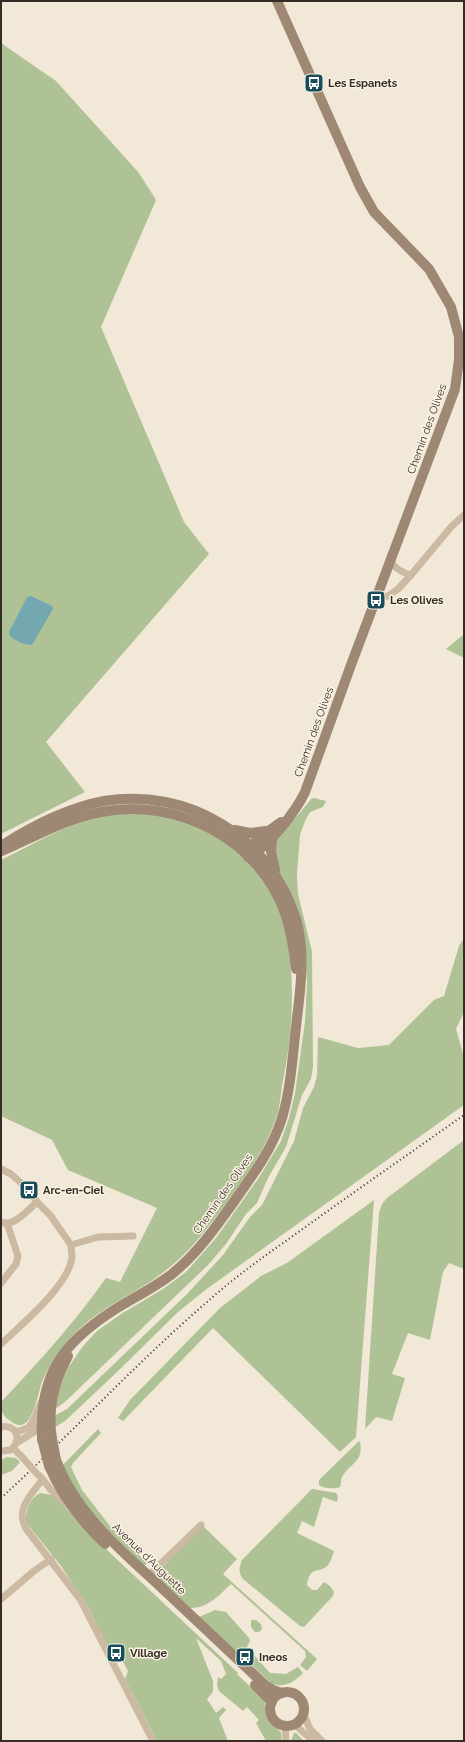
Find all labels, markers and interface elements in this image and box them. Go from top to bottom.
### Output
bus stop icon: Les Espanets [303,72,325,94]
place label: Les Espanets [328,77,398,90]
street label: Chemin des Olives [405,382,449,476]
bus stop icon: Les Olives [365,589,387,611]
place label: Les Olives [390,594,444,607]
street label: Chemin des Olives [292,685,336,779]
street label: Chemin des Olives [191,1152,255,1236]
bus stop icon: Arc-en-Ciel [18,1179,40,1201]
place label: Arc-en-Ciel [43,1184,104,1197]
street label: Avenue d'Auguette [110,1521,189,1598]
bus stop icon: Village [105,1642,127,1664]
bus stop icon: Ineos [234,1646,256,1668]
place label: Village [130,1647,168,1660]
place label: Ineos [259,1651,288,1664]

